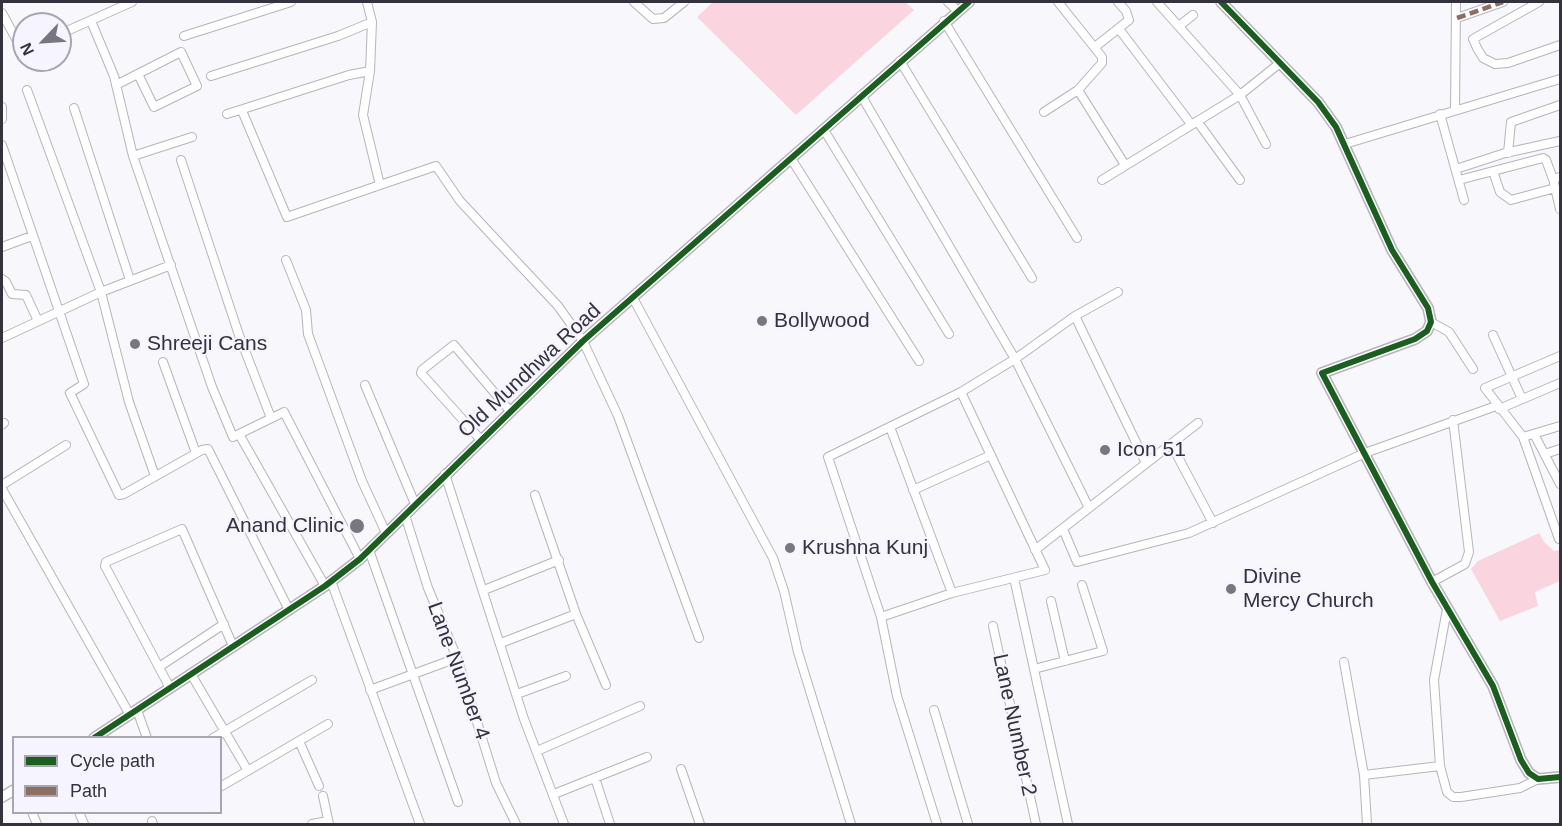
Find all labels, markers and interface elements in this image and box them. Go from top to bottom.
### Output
north arrow [12,12,72,72]
text: N [17,40,37,58]
street label: Old Mundhwa Road [454,298,606,444]
place label: Bollywood [774,308,870,334]
marker: Bollywood [755,314,769,328]
place label: Shreeji Cans [147,331,267,357]
marker: Shreeji Cans [128,337,142,351]
place label: Icon 51 [1117,437,1186,463]
marker: Icon 51 [1098,443,1112,457]
place label: Anand Clinic [226,513,344,539]
marker: Anand Clinic [348,517,366,535]
place label: Krushna Kunj [802,535,928,561]
marker: Krushna Kunj [783,541,797,555]
place label: Divine Mercy Church [1243,564,1374,614]
marker: Divine Mercy Church [1224,582,1238,596]
street label: Lane Number 4 [421,599,495,743]
street label: Lane Number 2 [987,652,1041,798]
legend [12,736,222,814]
text: Cycle path [70,751,155,771]
text: Path [70,781,107,801]

